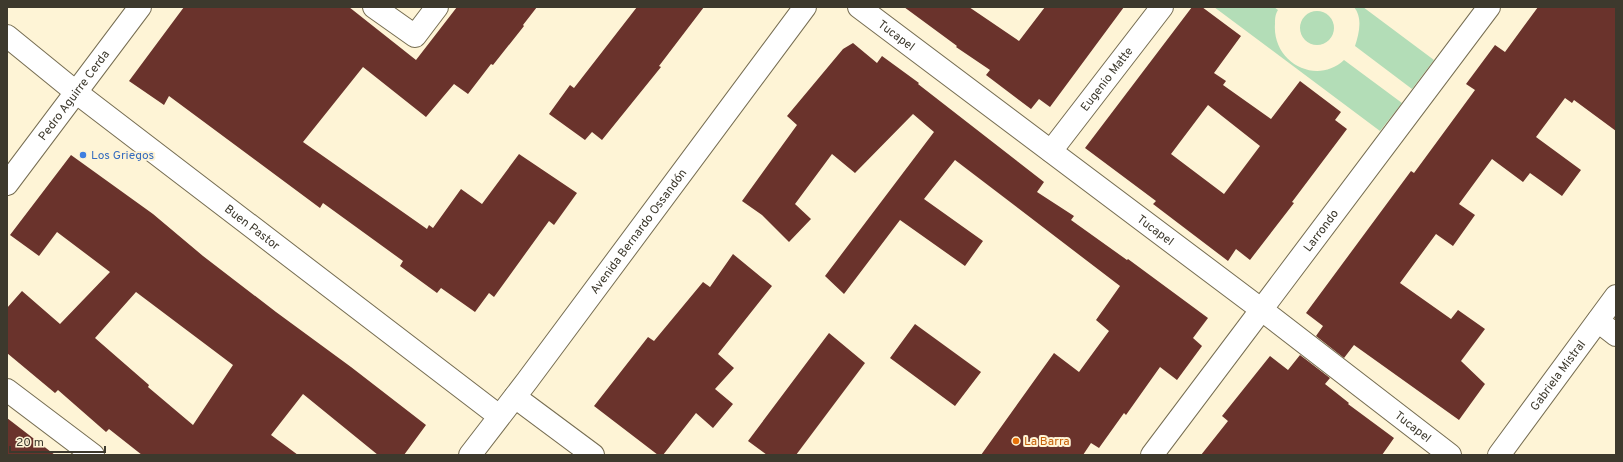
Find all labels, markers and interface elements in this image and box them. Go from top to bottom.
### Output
street label: Tucapel [874,17,918,55]
street label: Eugenio Matte [1077,44,1137,115]
street label: Pedro Aguirre Cerda [35,47,114,144]
place label: Los Griegos [91,148,154,164]
marker: Los Griegos [78,150,88,160]
street label: Avenida Bernardo Ossandón [587,166,691,298]
street label: Buen Pastor [221,202,283,254]
street label: Larrondo [1301,206,1343,256]
street label: Tucapel [1133,212,1177,250]
street label: Gabriela Mistral [1527,337,1590,414]
street label: Tucapel [1391,408,1434,447]
scale bar [10,428,105,454]
place label: La Barra [1024,434,1070,450]
text: 20 m [16,435,44,451]
marker: La Barra [1011,436,1021,446]

